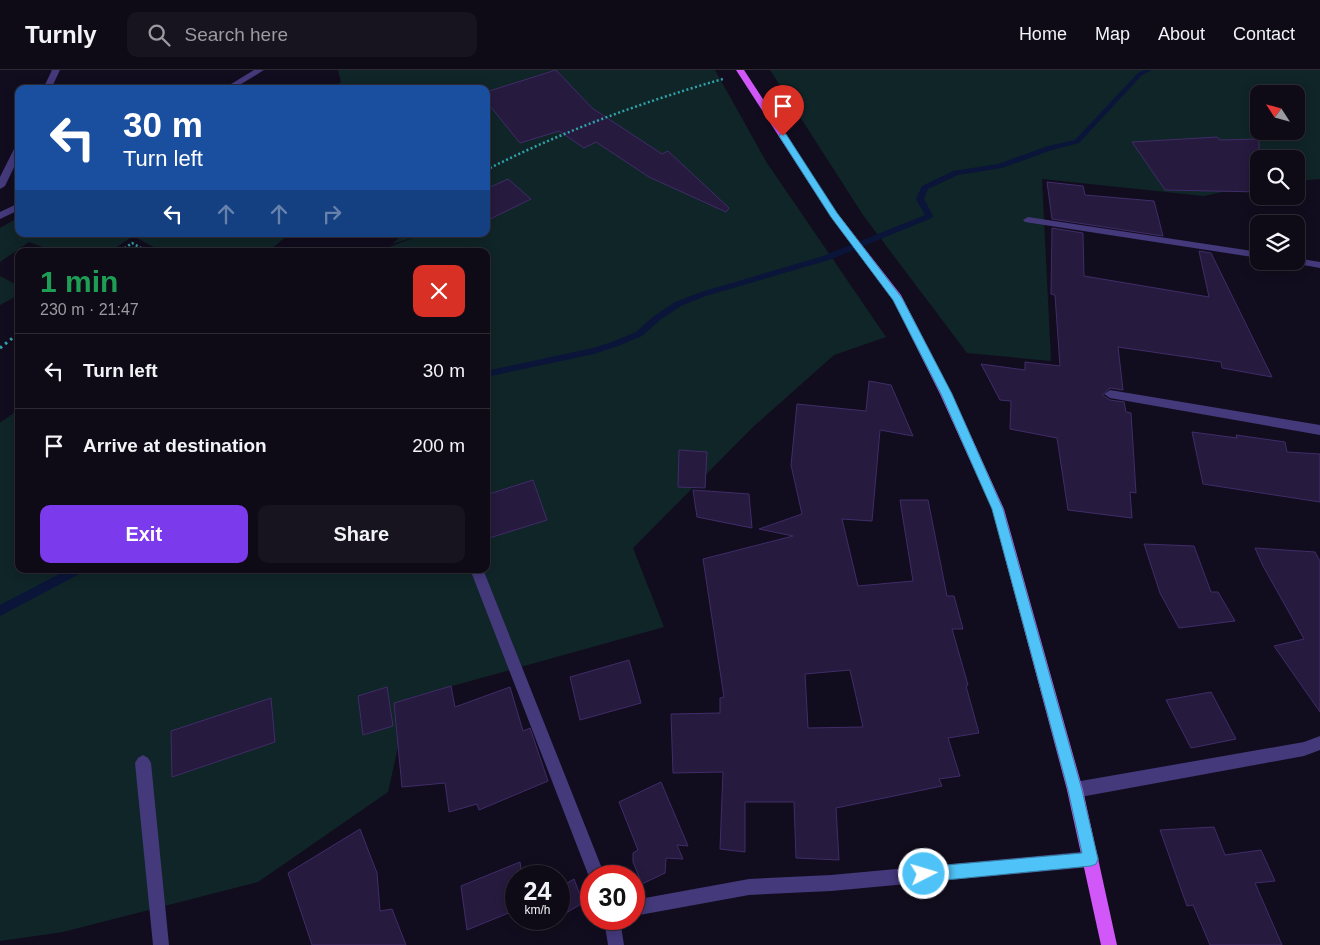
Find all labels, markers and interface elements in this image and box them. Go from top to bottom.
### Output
search box [127,12,477,57]
text: Turnly [25,21,97,48]
icon: search [145,21,173,49]
text: Search here [185,24,288,45]
text: Home [1019,24,1067,44]
text: Map [1095,24,1130,44]
text: About [1158,24,1205,44]
text: Contact [1233,24,1295,44]
pin [762,85,804,136]
north arrow [1250,85,1305,140]
map controls [1250,85,1305,270]
icon: arrive [769,92,797,120]
icon: left [40,105,105,170]
text: 30 m [123,105,203,144]
text: Turn left [123,146,203,171]
button: search [1250,150,1305,205]
icon: left [159,200,187,228]
icon: ahead [212,200,240,228]
icon: ahead [265,200,293,228]
icon: right [318,200,346,228]
button: layers [1250,215,1305,270]
text: 1 min [40,265,118,298]
button: close [413,265,465,317]
text: 230 m · 21:47 [40,301,139,318]
icon: left [40,357,68,385]
text: Turn left [83,360,158,381]
text: 30 m [423,360,465,381]
icon: arrive [40,432,68,460]
text: Arrive at destination [83,435,267,456]
text: 200 m [412,435,465,456]
button: Exit [40,505,248,563]
button: Share [258,505,465,563]
position arrow [897,847,949,899]
speed limit sign: 30 [580,865,645,930]
text: 24 [524,877,551,905]
text: km/h [524,903,551,917]

